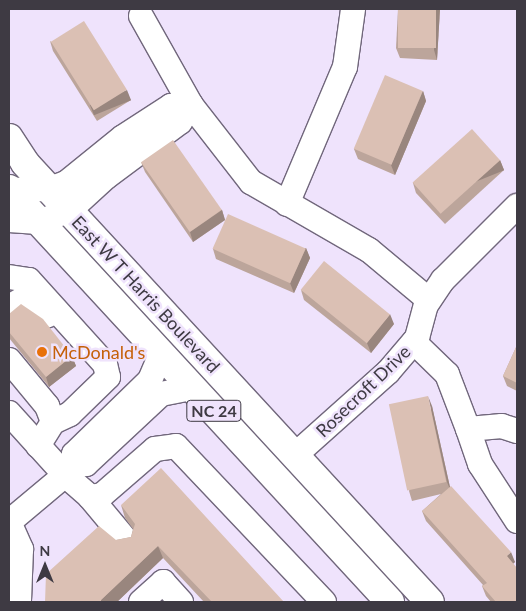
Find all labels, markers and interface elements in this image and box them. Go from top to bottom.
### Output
street label: East W T Harris Boulevard [67,210,225,378]
place label: McDonald's [52,341,145,363]
street label: Rosecroft Drive [311,341,415,441]
marker: McDonald's [36,346,48,358]
road number: NC 24 [185,398,243,424]
north arrow [20,541,70,591]
text: N [40,542,50,559]

